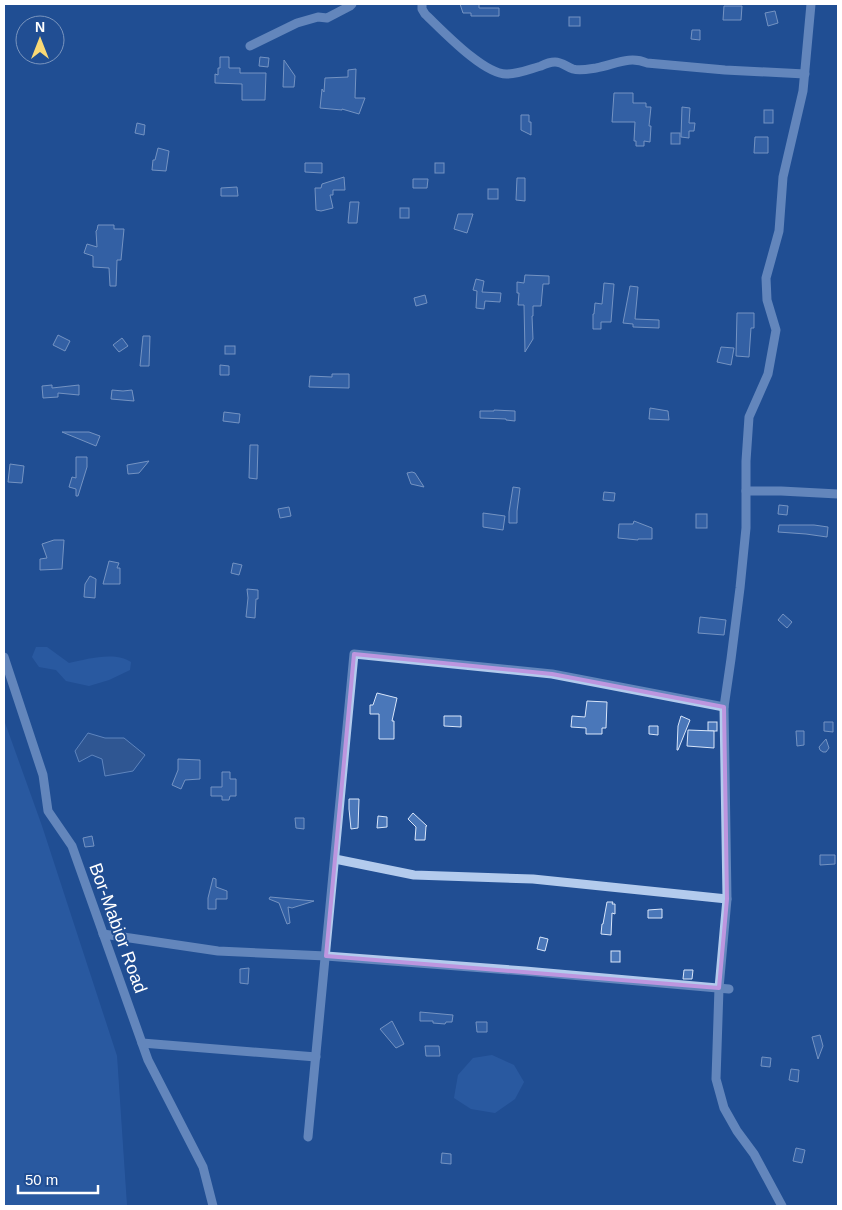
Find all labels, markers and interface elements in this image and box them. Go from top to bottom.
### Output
north arrow [15,15,65,65]
text: N [35,19,45,35]
street label: Bor-Mabior Road [85,860,151,996]
scale bar [18,1162,98,1194]
text: 50 m [25,1171,58,1188]

